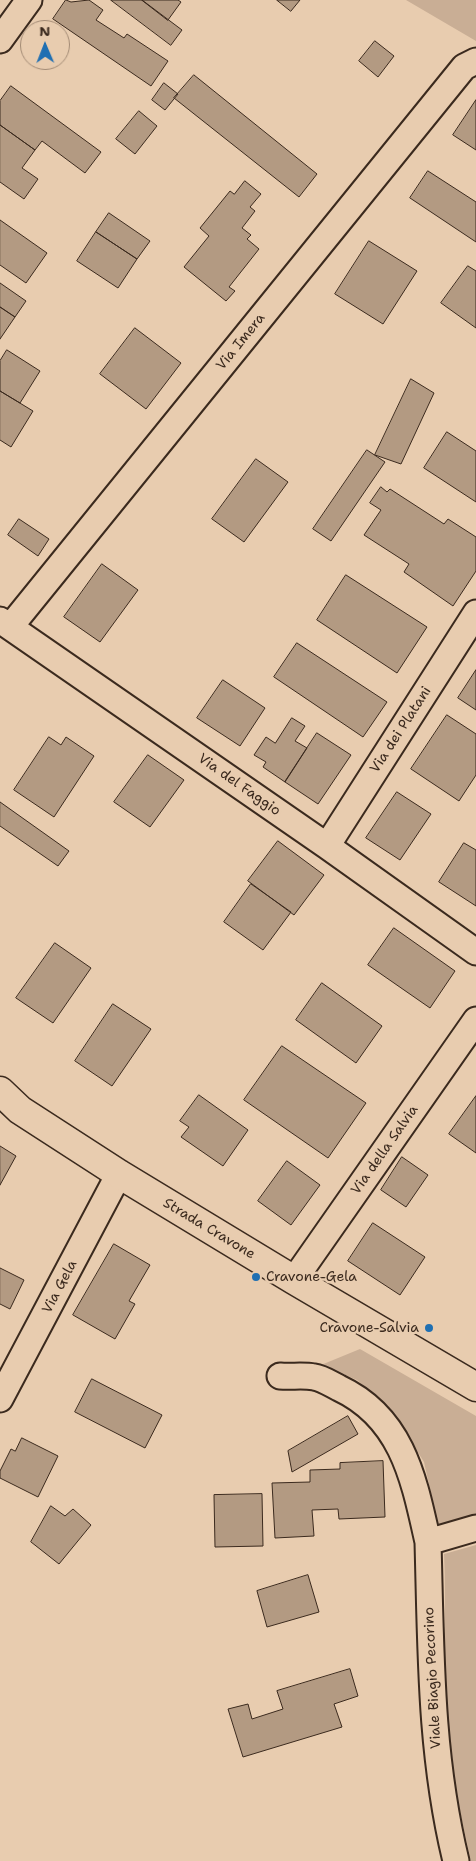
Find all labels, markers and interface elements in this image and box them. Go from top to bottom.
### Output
north arrow [20,20,70,70]
text: N [39,22,50,40]
street label: Via Imera [213,310,269,374]
street label: Via dei Platani [367,684,435,776]
street label: Via del Faggio [194,750,284,820]
street label: Via della Salvia [348,1102,422,1198]
street label: Strada Cravone [160,1195,258,1263]
street label: Via Gela [39,1257,81,1317]
place label: Cravone-Gela [266,1269,357,1285]
marker: Cravone-Gela [250,1271,262,1283]
place label: Cravone-Salvia [320,1320,419,1336]
marker: Cravone-Salvia [423,1322,435,1334]
street label: Viale Biagio Pecorino [421,1607,445,1749]

